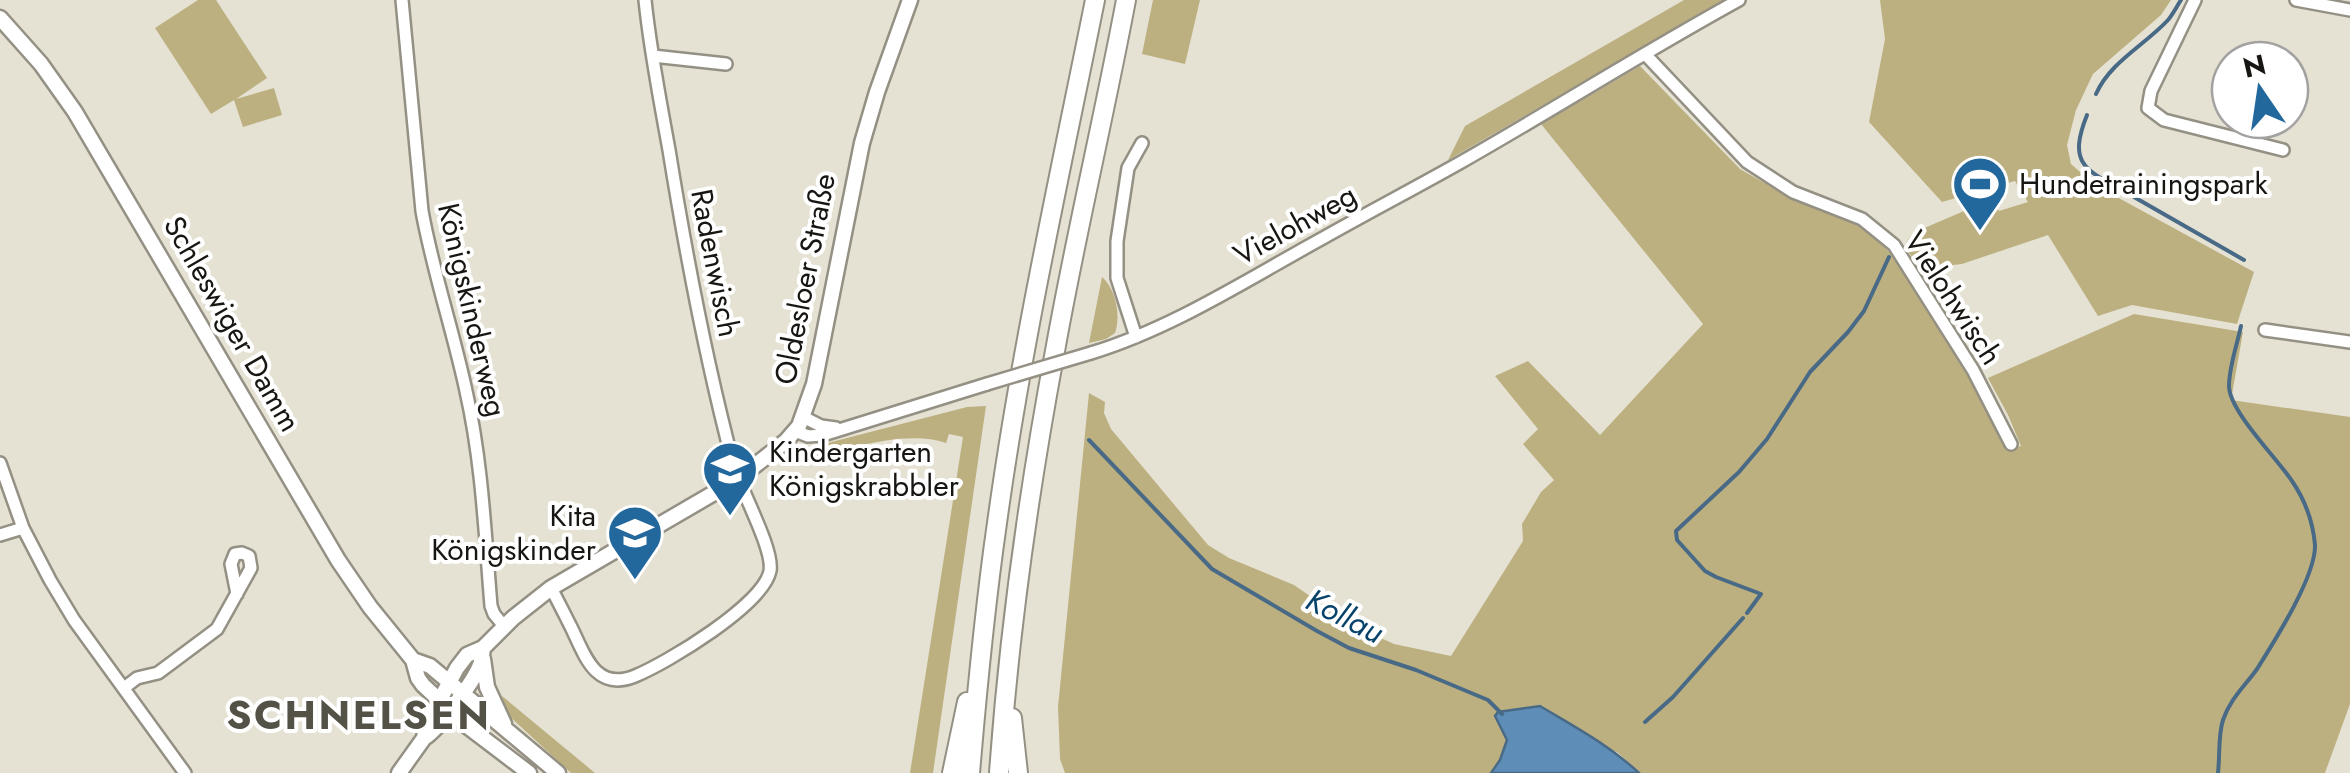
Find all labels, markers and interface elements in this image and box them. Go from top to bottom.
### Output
north arrow [2210,40,2310,140]
text: N [2239,44,2270,89]
sports icon: Hundetrainingspark [1950,154,2010,233]
place label: Hundetrainingspark [2019,162,2269,205]
street label: Oldesloer Straße [763,170,846,388]
street label: Vielohweg [1226,173,1364,276]
street label: Radenwisch [680,185,751,341]
street label: Königskinderweg [427,199,518,421]
street label: Schleswiger Damm [153,208,312,440]
street label: Vielohwisch [1894,222,2013,373]
place label: Kindergarten Königskrabbler [769,430,960,507]
school or university icon: Kindergarten Königskrabbler [700,439,760,518]
place label: Kita Königskinder [431,494,597,571]
school or university icon: Kita Königskinder [605,503,665,582]
water label: Kollau [1298,577,1392,655]
district label: SCHNELSEN [227,686,491,744]

